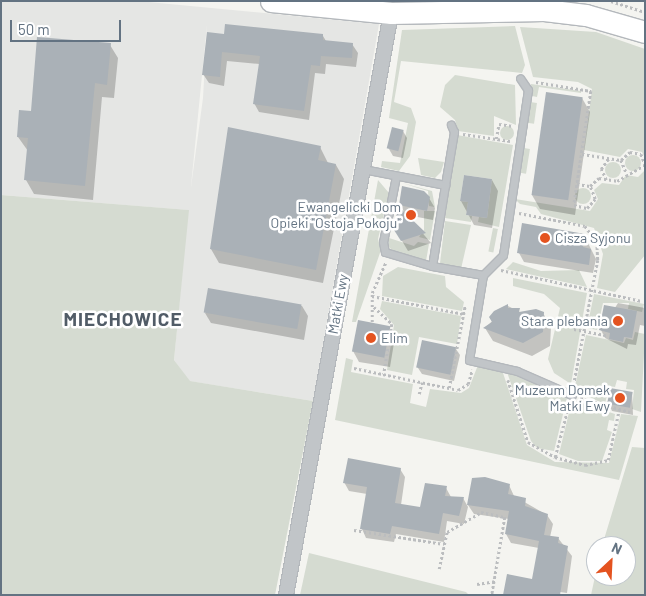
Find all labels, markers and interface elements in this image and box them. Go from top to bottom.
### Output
scale bar [12,10,124,42]
text: 50 m [18,20,50,38]
place label: Ewangelicki Dom Opieki "Ostoja Pokoju" [270,199,401,232]
marker: Ewangelicki Dom Opieki "Ostoja Pokoju" [405,209,417,221]
place label: Cisza Syjonu [555,230,631,246]
marker: Cisza Syjonu [539,232,551,244]
street label: Matki Ewy [324,273,352,335]
district label: MIECHOWICE [62,308,184,330]
place label: Stara plebania [521,313,608,329]
marker: Stara plebania [612,315,624,327]
place label: Elim [381,330,408,346]
marker: Elim [365,332,377,344]
place label: Muzeum Domek Matki Ewy [515,382,610,414]
marker: Muzeum Domek Matki Ewy [614,392,626,404]
north arrow [586,536,636,586]
text: N [609,538,625,558]

